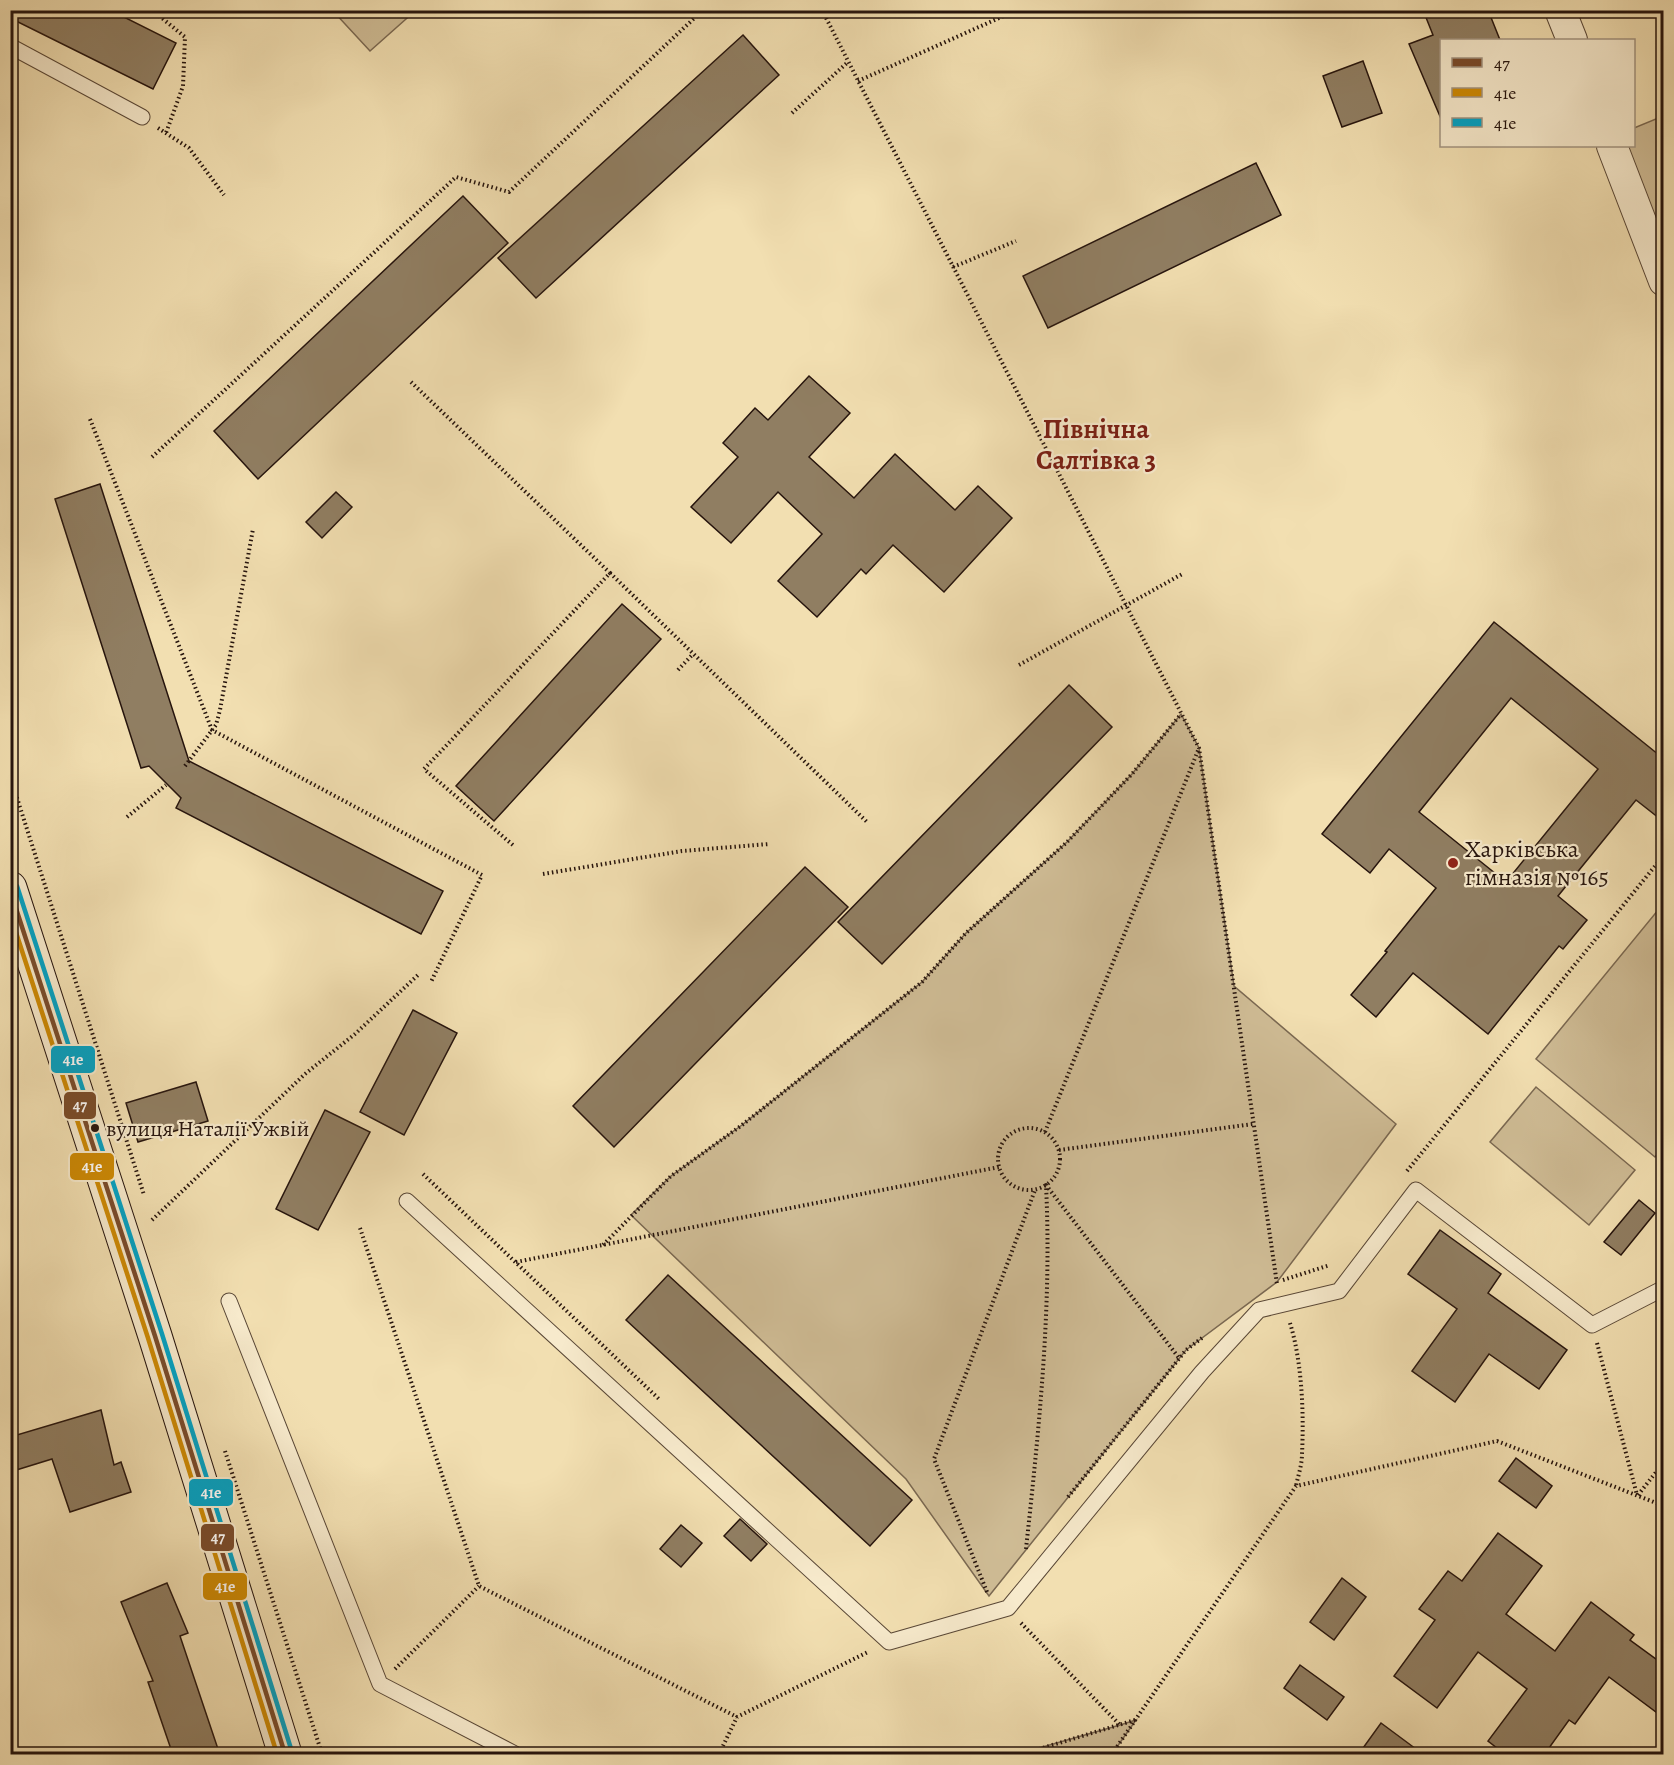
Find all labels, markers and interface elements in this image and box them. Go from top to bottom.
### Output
legend [1440,39,1635,147]
text: 47 [1494,51,1510,75]
text: 41e [1494,81,1516,105]
text: 41е [1494,111,1517,135]
district label: Північна Салтівка 3 [1036,411,1156,478]
place label: Харківська гімназія №165 [1465,833,1609,893]
marker: Харківська гімназія №165 [1446,856,1460,870]
line badge: 41е [50,1045,96,1074]
text: 41е [63,1049,83,1071]
line badge: 47 [63,1091,97,1120]
text: 47 [73,1095,87,1117]
place label: вулиця Наталії Ужвій [106,1114,309,1144]
marker: вулиця Наталії Ужвій [89,1122,101,1134]
line badge: 41e [69,1152,115,1181]
text: 41e [82,1156,102,1178]
line badge: 41е [188,1478,234,1507]
text: 41е [201,1482,221,1504]
line badge: 47 [200,1523,235,1552]
text: 47 [211,1527,225,1549]
line badge: 41e [202,1572,248,1601]
text: 41e [215,1576,235,1598]

